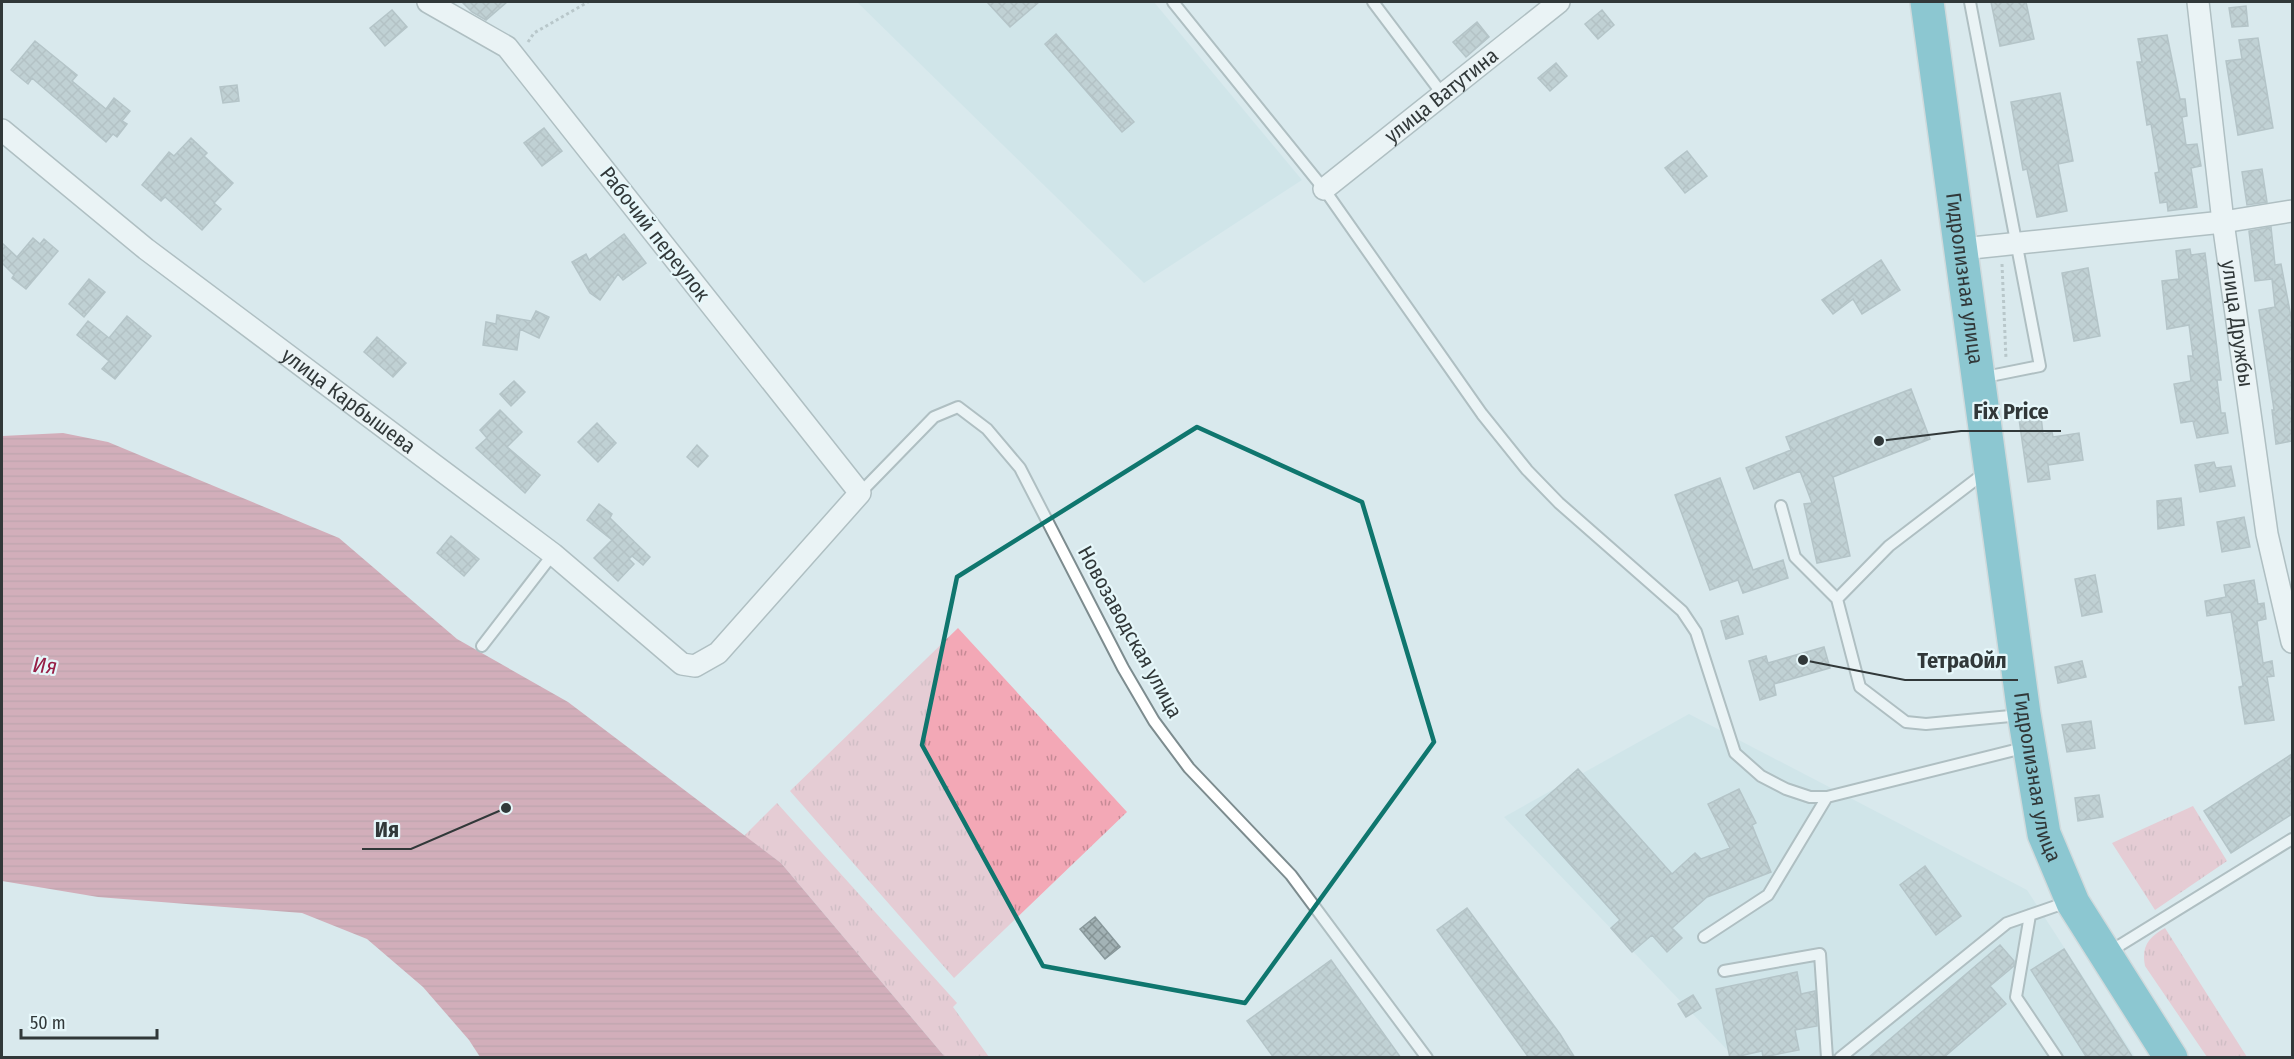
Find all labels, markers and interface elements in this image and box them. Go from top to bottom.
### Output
street label: улица Ватутина [1379,42,1504,149]
street label: Рабочий переулок [594,161,716,307]
street label: Гидролизная улица [1940,191,1989,366]
street label: улица Дружбы [2216,258,2259,389]
street label: улица Карбышева [276,342,421,460]
callout: Fix Price [1961,391,2061,431]
text: Fix Price [1973,398,2049,425]
street label: Новозаводская улица [1072,541,1188,723]
callout: ТетраОйл [1905,640,2018,680]
text: ТетраОйл [1917,647,2007,674]
water label: Ия [31,651,58,680]
street label: Гидролизная улица [2008,690,2067,866]
callout: Ия [362,809,411,849]
text: Ия [375,816,399,843]
scale bar [21,1002,158,1040]
text: 50 m [30,1012,66,1034]

